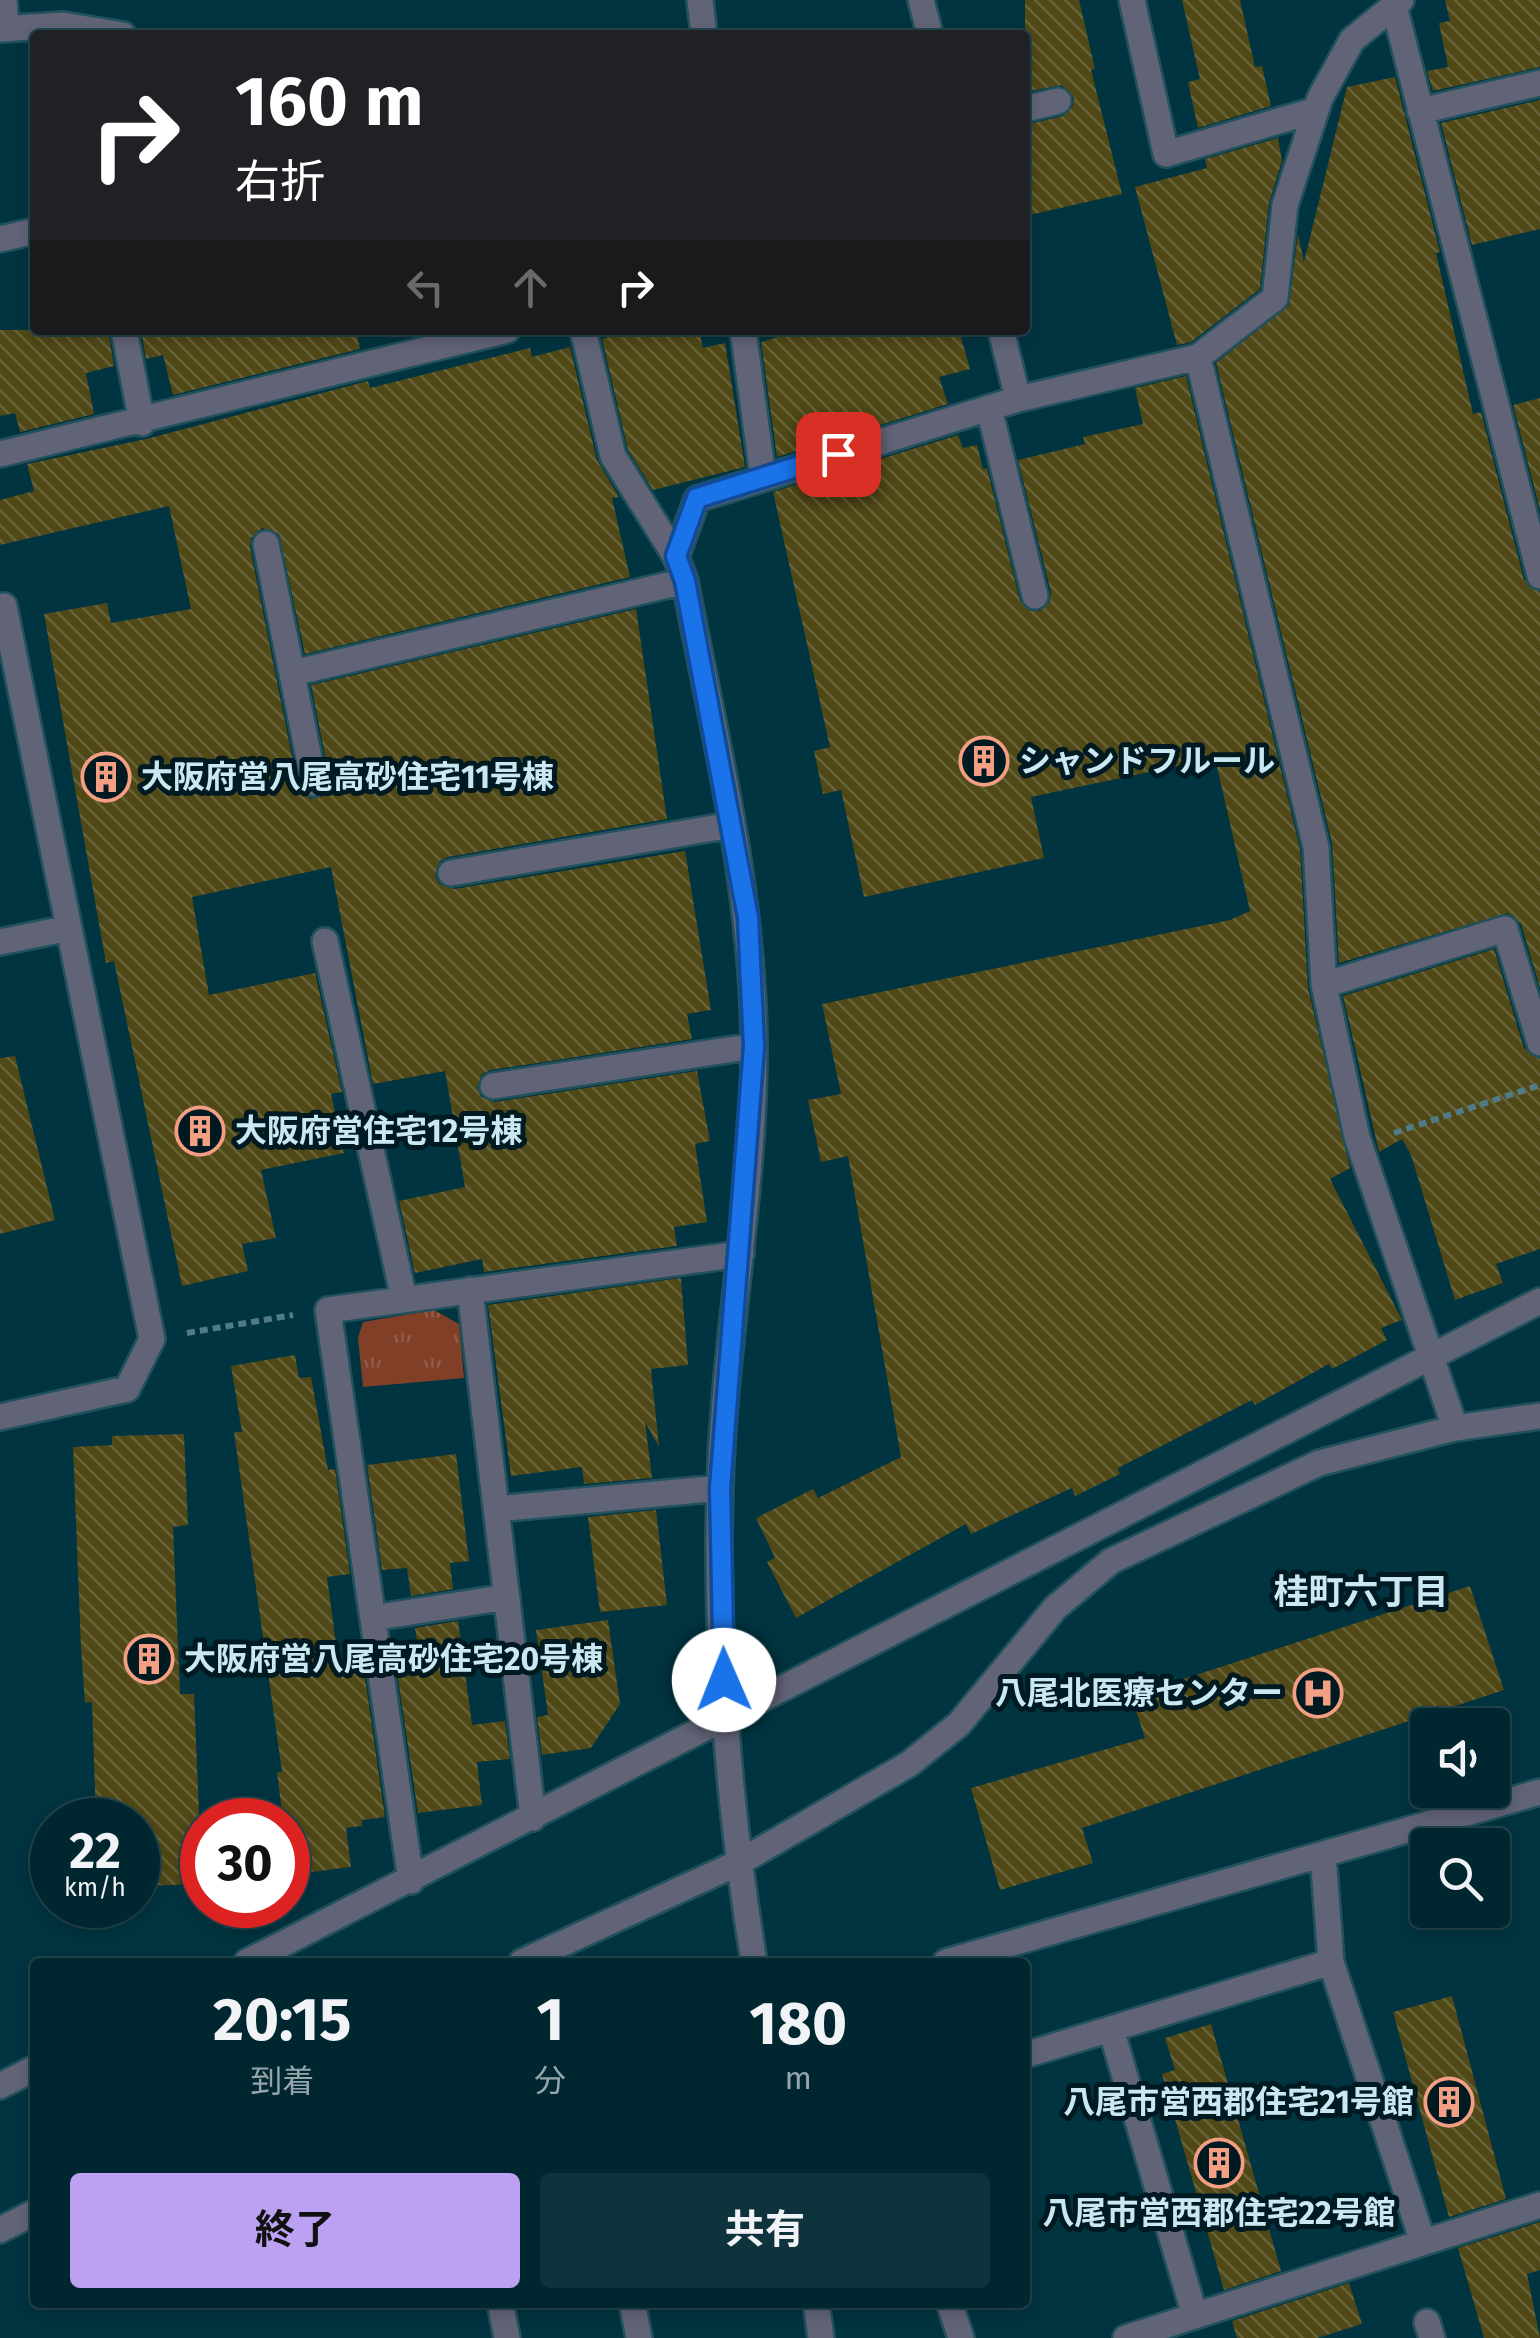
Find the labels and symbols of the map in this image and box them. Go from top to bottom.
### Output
pin [796,412,881,497]
building icon: シャンドフルール [958,735,1010,787]
place label: シャンドフルール [1019,742,1275,780]
building icon: 大阪府営八尾高砂住宅11号棟 [80,751,132,803]
place label: 大阪府営八尾高砂住宅11号棟 [141,758,554,796]
building icon: 大阪府営住宅12号棟 [174,1105,226,1157]
place label: 大阪府営住宅12号棟 [235,1112,522,1150]
district label: 桂町六丁目 [1273,1571,1449,1613]
position arrow [672,1628,776,1732]
building icon: 大阪府営八尾高砂住宅20号棟 [123,1633,175,1685]
place label: 大阪府営八尾高砂住宅20号棟 [184,1640,603,1678]
hospital icon: 八尾北医療センター [1292,1667,1344,1719]
place label: 八尾北医療センター [995,1674,1283,1712]
speed limit sign: 30 [180,1798,310,1928]
building icon: 八尾市営西郡住宅21号館 [1423,2076,1475,2128]
place label: 八尾市営西郡住宅21号館 [1063,2083,1414,2121]
building icon: 八尾市営西郡住宅22号館 [1193,2137,1245,2189]
place label: 八尾市営西郡住宅22号館 [1042,2194,1396,2232]

